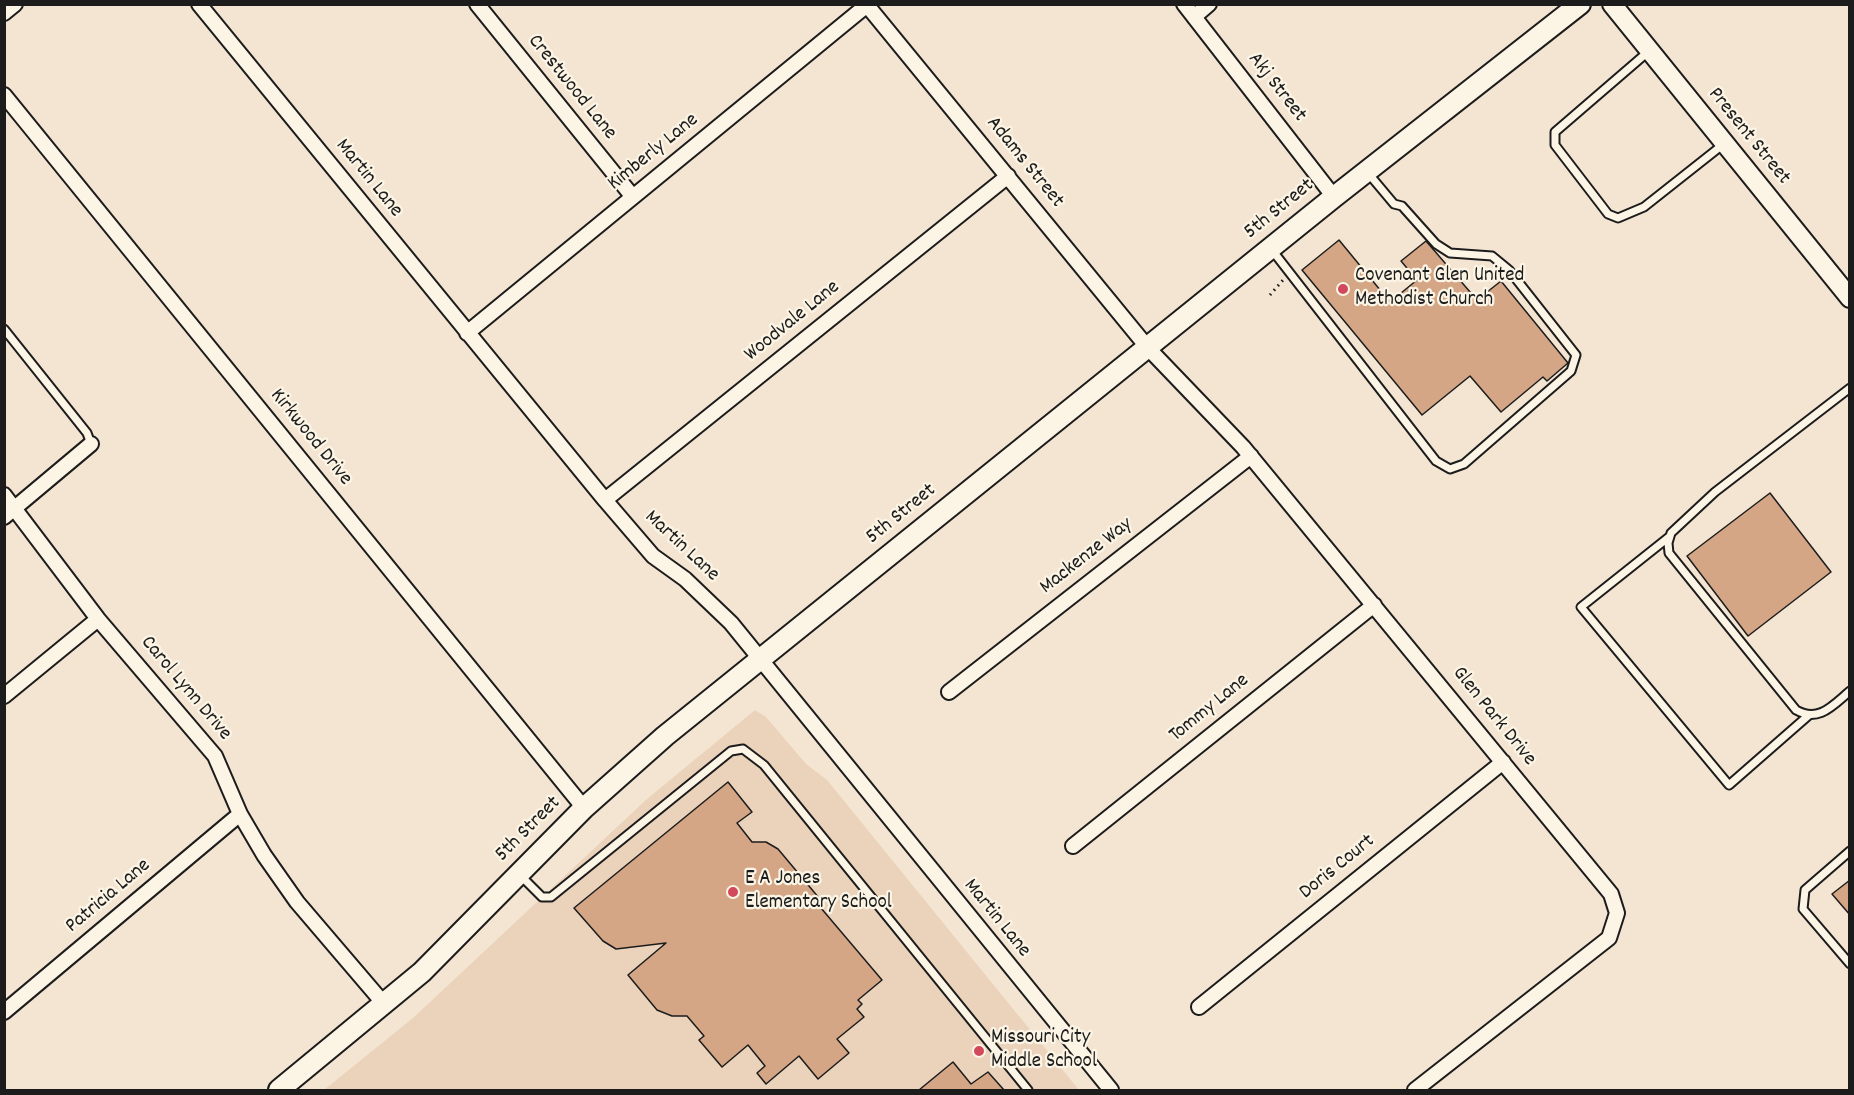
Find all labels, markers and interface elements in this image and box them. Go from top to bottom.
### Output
street label: Crestwood Lane [521,30,621,146]
street label: Akj Street [1241,48,1311,128]
street label: Present Street [1701,83,1795,191]
street label: Kimberly Lane [603,109,705,197]
street label: Adams Street [980,112,1068,214]
street label: Martin Lane [329,135,407,223]
street label: 5th Street [1240,174,1320,246]
place label: Covenant Glen United Methodist Church [1355,264,1524,314]
street label: Woodvale Lane [740,276,846,368]
marker: Covenant Glen United Methodist Church [1336,282,1350,296]
street label: Kirkwood Drive [263,384,357,492]
street label: 5th Street [862,479,942,551]
street label: Martin Lane [638,506,724,588]
street label: Mackenze Way [1036,513,1138,601]
street label: Carol Lynn Drive [134,632,236,746]
street label: Glen Park Drive [1445,662,1541,772]
street label: Tommy Lane [1165,669,1255,749]
street label: 5th Street [491,792,567,868]
street label: Doris Court [1295,830,1381,906]
street label: Patricia Lane [61,854,157,940]
place label: E A Jones Elementary School [745,867,892,917]
street label: Martin Lane [957,875,1035,963]
marker: E A Jones Elementary School [726,885,740,899]
place label: Missouri City Middle School [991,1026,1097,1076]
marker: Missouri City Middle School [972,1044,986,1058]

